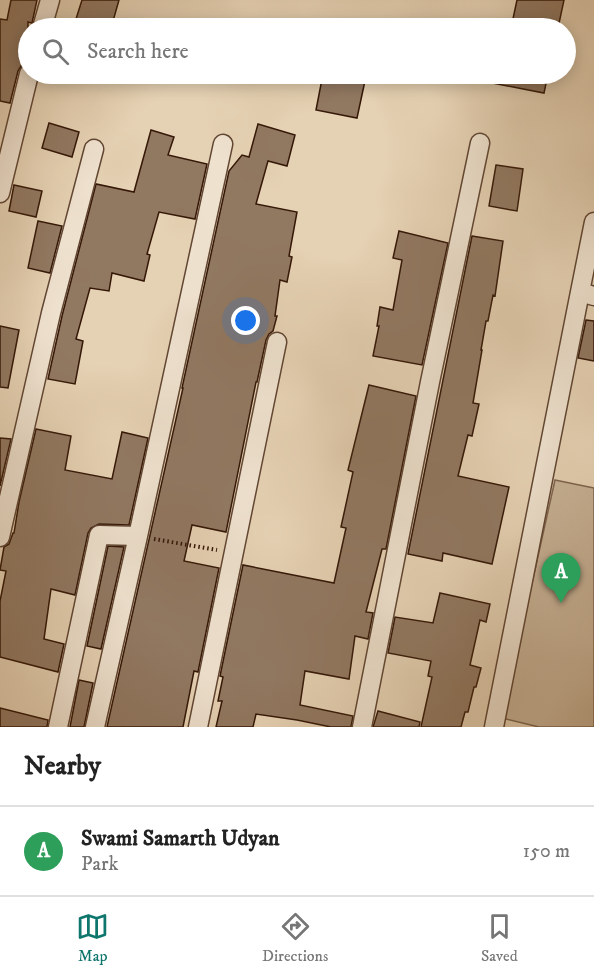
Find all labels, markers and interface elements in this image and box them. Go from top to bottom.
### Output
search box [18,18,576,84]
icon: search [39,35,72,68]
text: Search here [87,38,189,65]
your location [231,306,260,335]
pin: A [542,554,580,603]
text: Nearby [24,750,101,783]
text: Swami Samarth Udyan [81,825,280,852]
text: A [37,839,50,864]
text: 150 m [523,839,570,864]
text: Park [81,852,118,877]
tab: Map [76,910,109,966]
tab: Directions [262,910,328,966]
tab: Saved [481,910,518,966]

